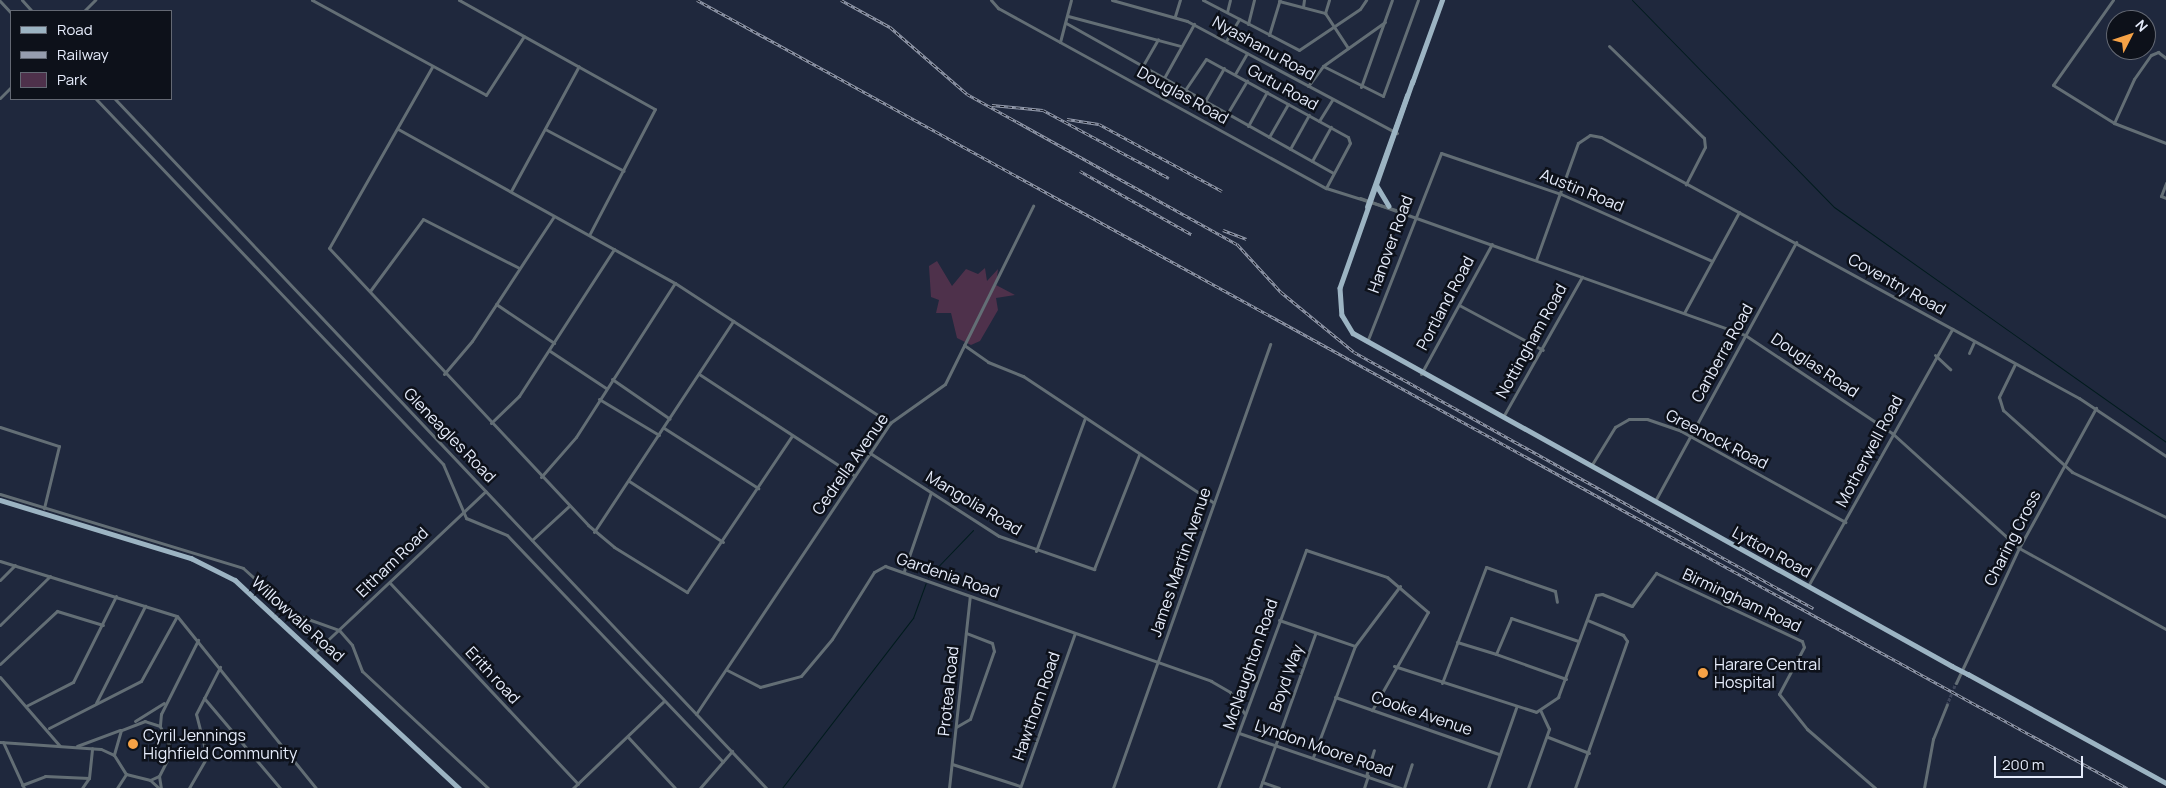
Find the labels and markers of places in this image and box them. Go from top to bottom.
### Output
place label: Harare Central Hospital [1714,654,1821,692]
marker: Harare Central Hospital [1696,666,1710,680]
place label: Cyril Jennings Highfield Community [143,725,297,763]
marker: Cyril Jennings Highfield Community [127,738,139,750]

